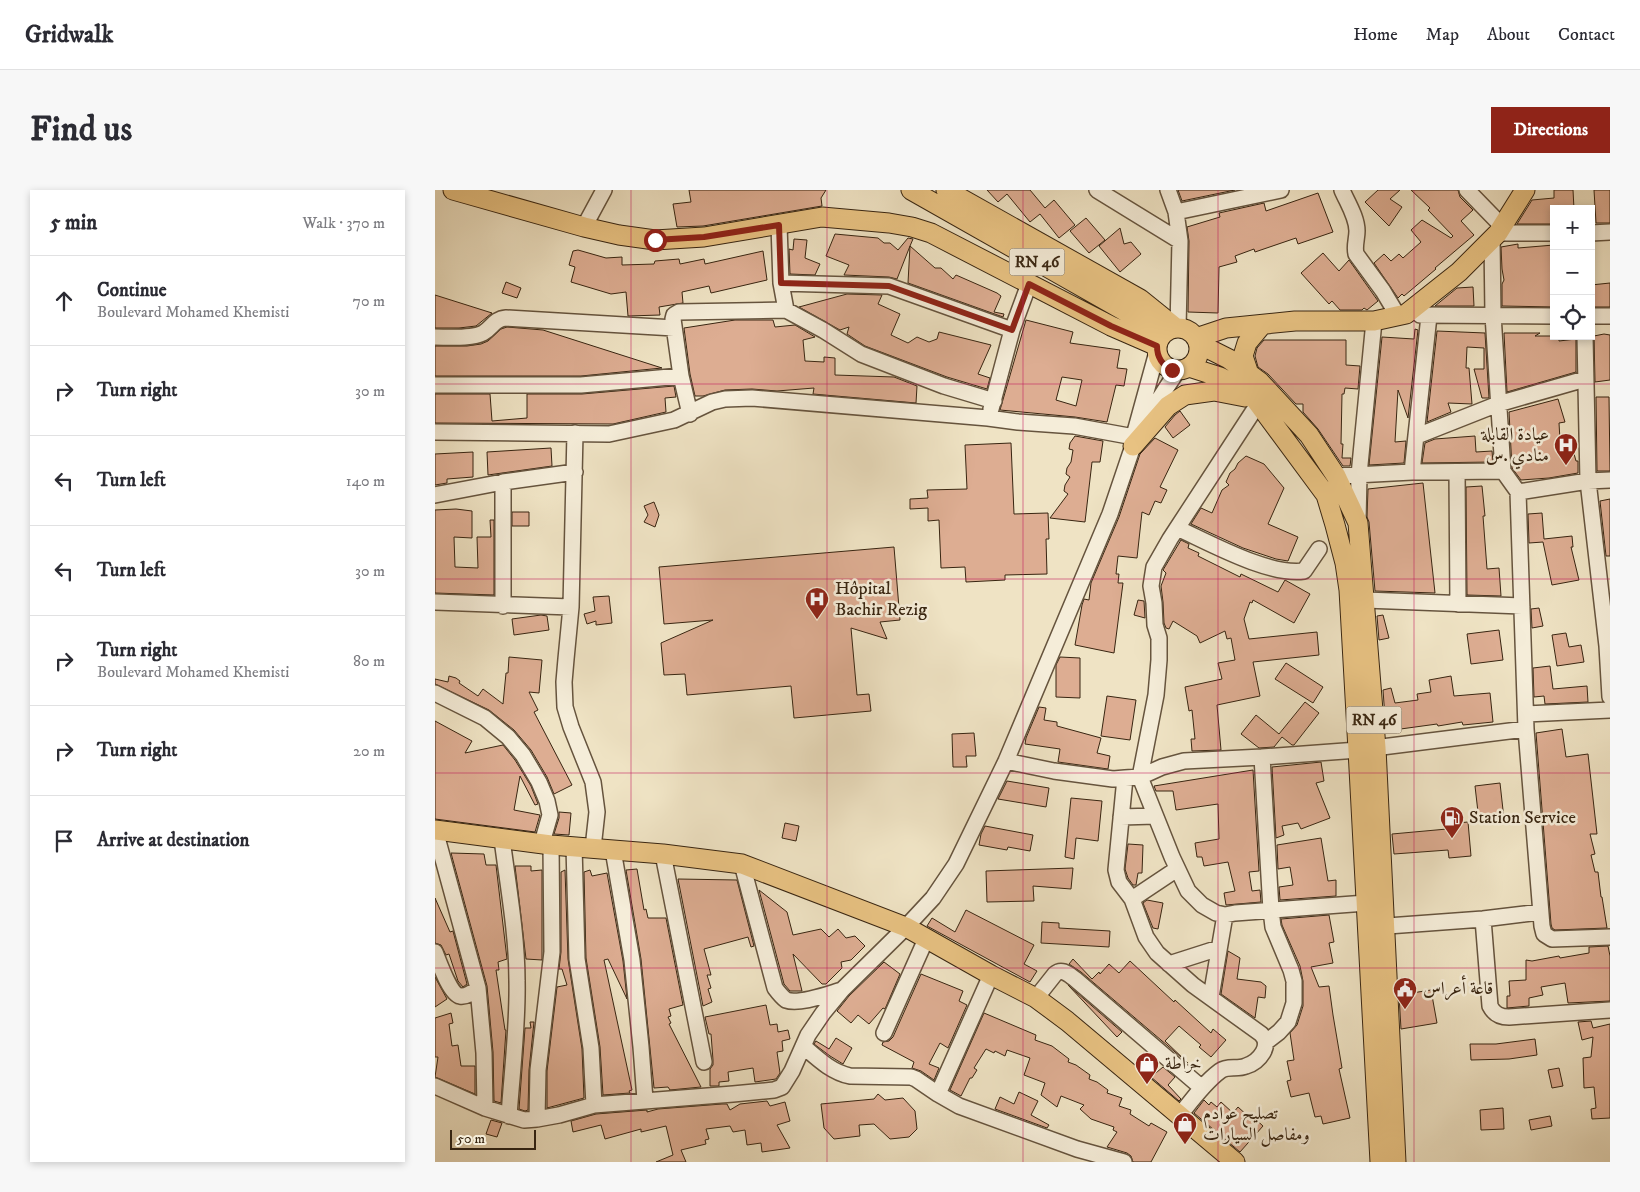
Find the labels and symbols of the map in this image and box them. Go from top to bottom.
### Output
route start [644,229,667,252]
road number: RN 46 [1009,248,1065,276]
route end [1161,359,1184,382]
place label: عيادة القابلة منادي .س [1480,424,1549,470]
hospital icon: عيادة القابلة منادي .س [1553,432,1579,466]
place label: Hôpital Bachir Rezig [835,578,927,621]
hospital icon: Hôpital Bachir Rezig [804,586,830,620]
road number: RN 46 [1347,706,1401,734]
fuel station icon: Station Service [1439,805,1465,839]
place label: Station Service [1469,807,1576,829]
place label: قاعة أعراس [1423,975,1493,1001]
public building icon: قاعة أعراس [1392,976,1418,1010]
shop icon: خراطة [1134,1051,1160,1085]
place label: خراطة [1165,1053,1202,1075]
place label: تصليح عوادم ومفاصل السيارات [1203,1103,1310,1147]
shop icon: تصليح عوادم ومفاصل السيارات [1172,1111,1198,1145]
scale bar [450,1127,536,1150]

